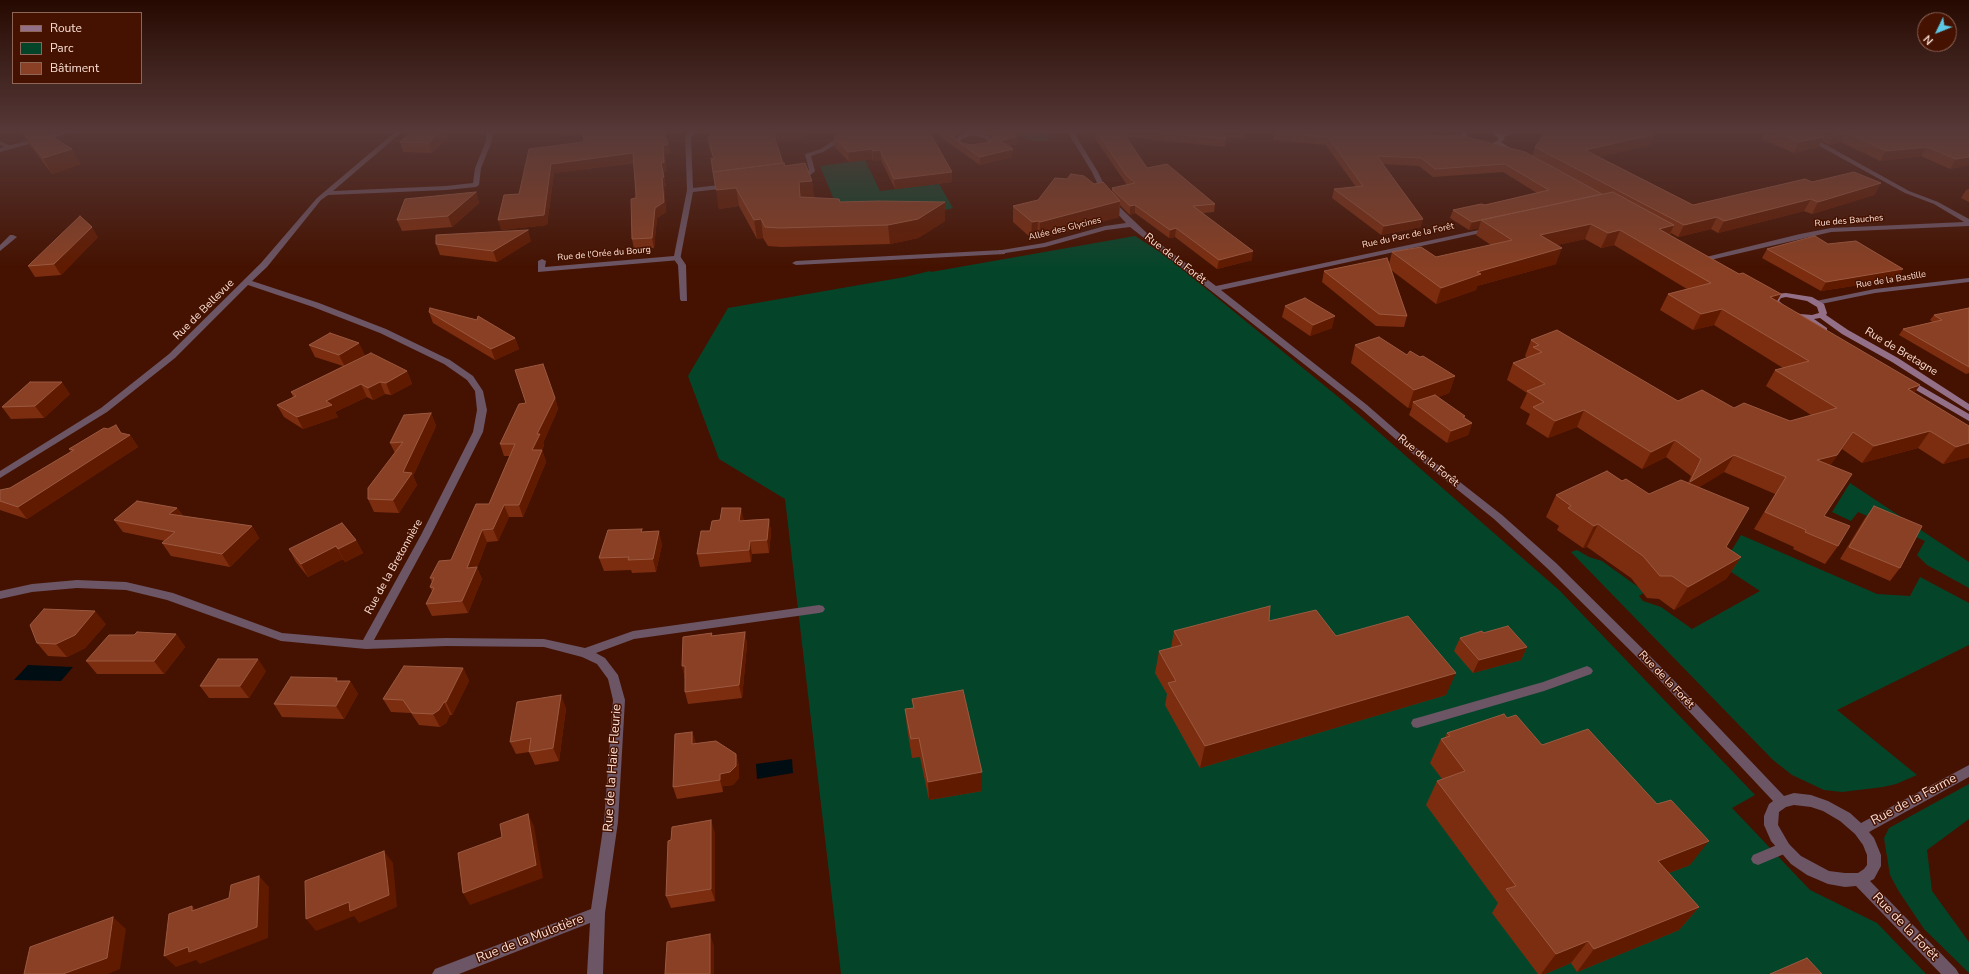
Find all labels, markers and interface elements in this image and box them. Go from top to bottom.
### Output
legend [12,12,142,84]
north arrow [1917,12,1957,52]
text: Route [50,20,82,36]
text: N [1920,32,1937,48]
text: Parc [50,40,73,56]
text: Bâtiment [50,60,99,76]
street label: Rue des Bauches [1814,213,1884,229]
street label: Allée des Glycines [1028,215,1102,243]
street label: Rue du Parc de la Forêt [1361,221,1455,251]
street label: Rue de la Forêt [1141,231,1209,287]
street label: Rue de l'Orée du Bourg [557,245,651,263]
street label: Rue de la Bastille [1855,269,1927,291]
street label: Rue de Bellevue [171,277,237,343]
street label: Rue de Bretagne [1862,325,1940,379]
street label: Rue de la Forêt [1395,432,1461,490]
street label: Rue de la Bretonnière [362,517,426,617]
street label: Rue de la Forêt [1635,649,1697,711]
street label: Rue de la Haie Fleurie [601,704,625,832]
street label: Rue de la Ferme [1869,771,1959,829]
street label: Rue de la Forêt [1869,890,1941,964]
street label: Rue de la Mulotière [474,911,586,967]

